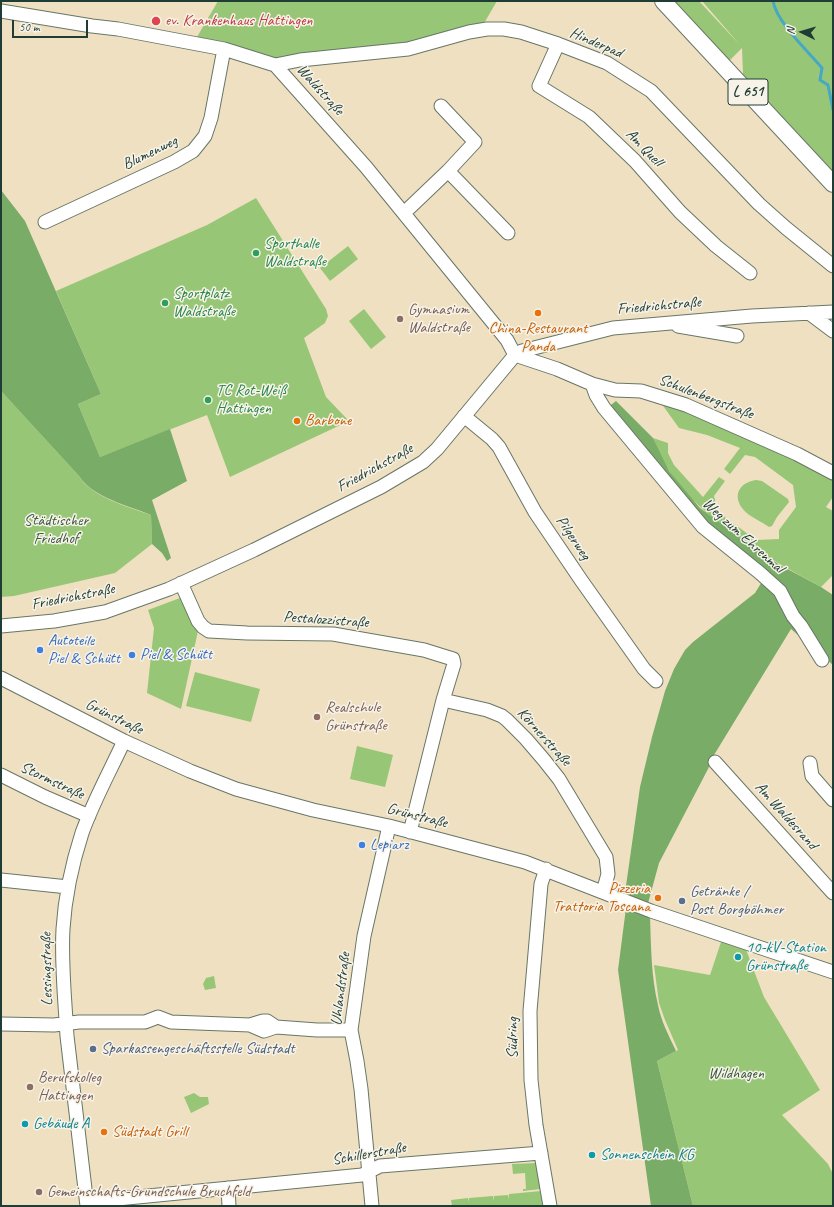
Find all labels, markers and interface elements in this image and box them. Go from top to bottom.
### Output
place label: ev. Krankenhaus Hattingen [165,11,313,31]
scale bar [14,12,90,38]
north arrow [782,12,822,52]
marker: ev. Krankenhaus Hattingen [150,15,162,27]
text: 50 m [19,19,39,35]
street label: Hinderpad [567,23,625,63]
text: N [783,27,797,35]
street label: Waldstraße [292,61,348,119]
road number: L 651 [728,79,768,105]
street label: Am Quell [621,125,667,171]
street label: Blumenweg [120,132,180,174]
place label: Sporthalle Waldstraße [264,234,326,272]
marker: Sporthalle Waldstraße [251,248,261,258]
place label: Sportplatz Waldstraße [173,284,235,322]
street label: Friedrichstraße [616,293,702,319]
marker: Sportplatz Waldstraße [160,298,170,308]
place label: Gymnasium Waldstraße [408,300,470,338]
marker: China-Restaurant Panda [533,308,543,318]
marker: Gymnasium Waldstraße [395,314,405,324]
place label: China-Restaurant Panda [489,319,587,357]
street label: Schulenbergstraße [656,370,756,424]
place label: TC Rot-Weiß Hattingen [216,381,286,419]
marker: TC Rot-Weiß Hattingen [203,395,213,405]
place label: Barbone [305,411,351,431]
marker: Barbone [292,416,302,426]
street label: Friedrichstraße [334,439,416,497]
street label: Weg zum Ehrenmal [698,494,788,578]
park label: Städtischer Friedhof [24,511,88,549]
street label: Pilgerweg [551,512,595,564]
street label: Friedrichstraße [30,580,116,614]
street label: Pestalozzistraße [283,607,369,633]
place label: Autoteile Piel & Schütt [48,631,120,669]
marker: Autoteile Piel & Schütt [35,645,45,655]
place label: Piel & Schütt [140,645,212,665]
marker: Piel & Schütt [127,650,137,660]
street label: Grünstraße [82,695,146,739]
place label: Realschule Grünstraße [325,698,387,736]
street label: Körnerstraße [513,704,575,770]
marker: Realschule Grünstraße [312,712,322,722]
street label: Stormstraße [17,758,87,804]
street label: Am Waldesrand [750,778,822,854]
street label: Grünstraße [385,799,449,833]
place label: Lepiarz [370,835,408,855]
marker: Lepiarz [357,840,367,850]
place label: Pizzeria Trattoria Toscana [553,879,650,917]
place label: Getränke / Post Borgböhmer [690,882,783,920]
marker: Pizzeria Trattoria Toscana [653,893,663,903]
marker: Getränke / Post Borgböhmer [677,896,687,906]
street label: Lessingstraße [37,932,57,1006]
place label: 10-kV-Station Grünstraße [746,938,826,976]
street label: Uhlandstraße [327,951,355,1027]
marker: 10-kV-Station Grünstraße [733,952,743,962]
street label: Südring [503,1017,523,1059]
place label: Sparkassengeschäftsstelle Südstadt [101,1039,295,1059]
marker: Sparkassengeschäftsstelle Südstadt [88,1044,98,1054]
park label: Wildhagen [708,1064,764,1084]
place label: Berufskolleg Hattingen [38,1068,101,1106]
marker: Berufskolleg Hattingen [25,1082,35,1092]
place label: Gebäude A [33,1114,89,1134]
marker: Gebäude A [20,1119,30,1129]
place label: Südstadt Grill [112,1122,187,1142]
marker: Südstadt Grill [99,1127,109,1137]
street label: Schillerstraße [331,1138,407,1170]
place label: Sonnenschein KG [600,1145,694,1165]
marker: Sonnenschein KG [587,1150,597,1160]
place label: Gemeinschafts-Grundschule Bruchfeld [47,1182,250,1202]
marker: Gemeinschafts-Grundschule Bruchfeld [34,1187,44,1197]

